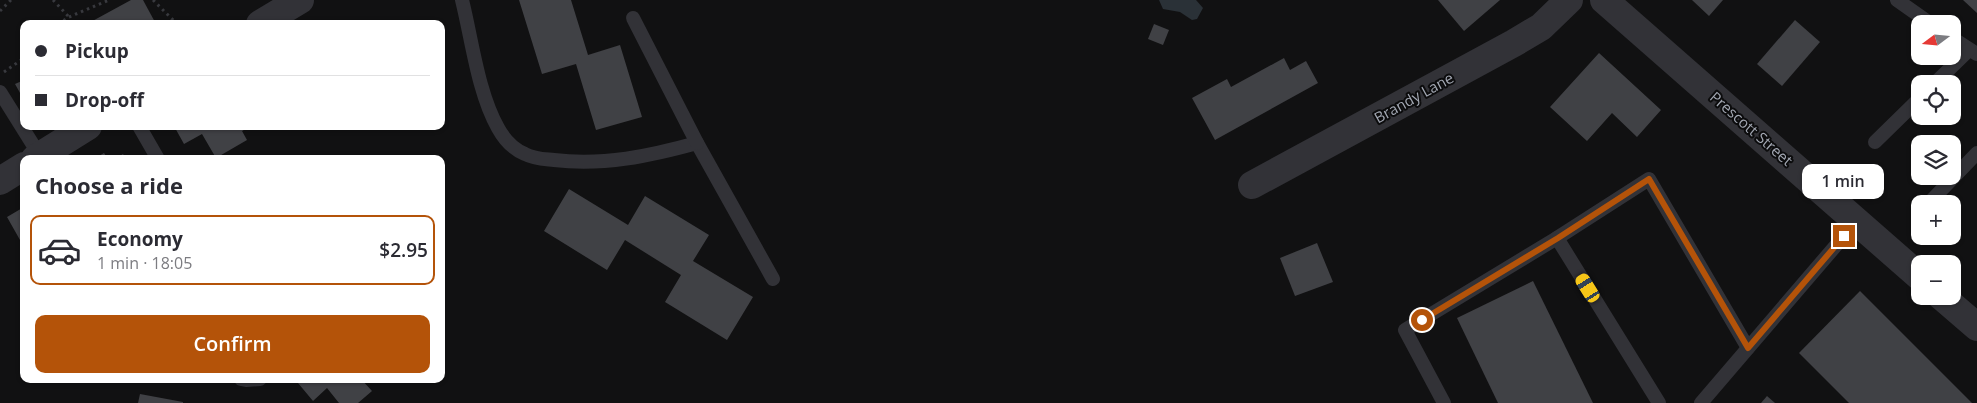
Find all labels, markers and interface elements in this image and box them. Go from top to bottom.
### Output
north arrow [1911,15,1961,65]
map controls [1911,15,1961,305]
text: Pickup [65,38,129,64]
street label: Brandy Lane [1370,67,1457,127]
button: locate [1911,75,1961,125]
text: Drop-off [65,87,144,113]
street label: Prescott Street [1706,87,1797,170]
button: layers [1911,135,1961,185]
callout: 1 min [1803,164,1885,198]
text: Choose a ride [35,170,183,200]
text: 1 min [1821,170,1865,192]
button: + [1911,195,1961,245]
route end [1833,225,1855,247]
text: Economy [97,226,183,252]
icon: car [37,228,82,273]
text: $2.95 [379,237,428,263]
text: 1 min · 18:05 [97,252,192,274]
button: − [1911,255,1961,305]
car [1573,271,1602,305]
route start [1411,309,1433,331]
button: Confirm [35,315,430,373]

